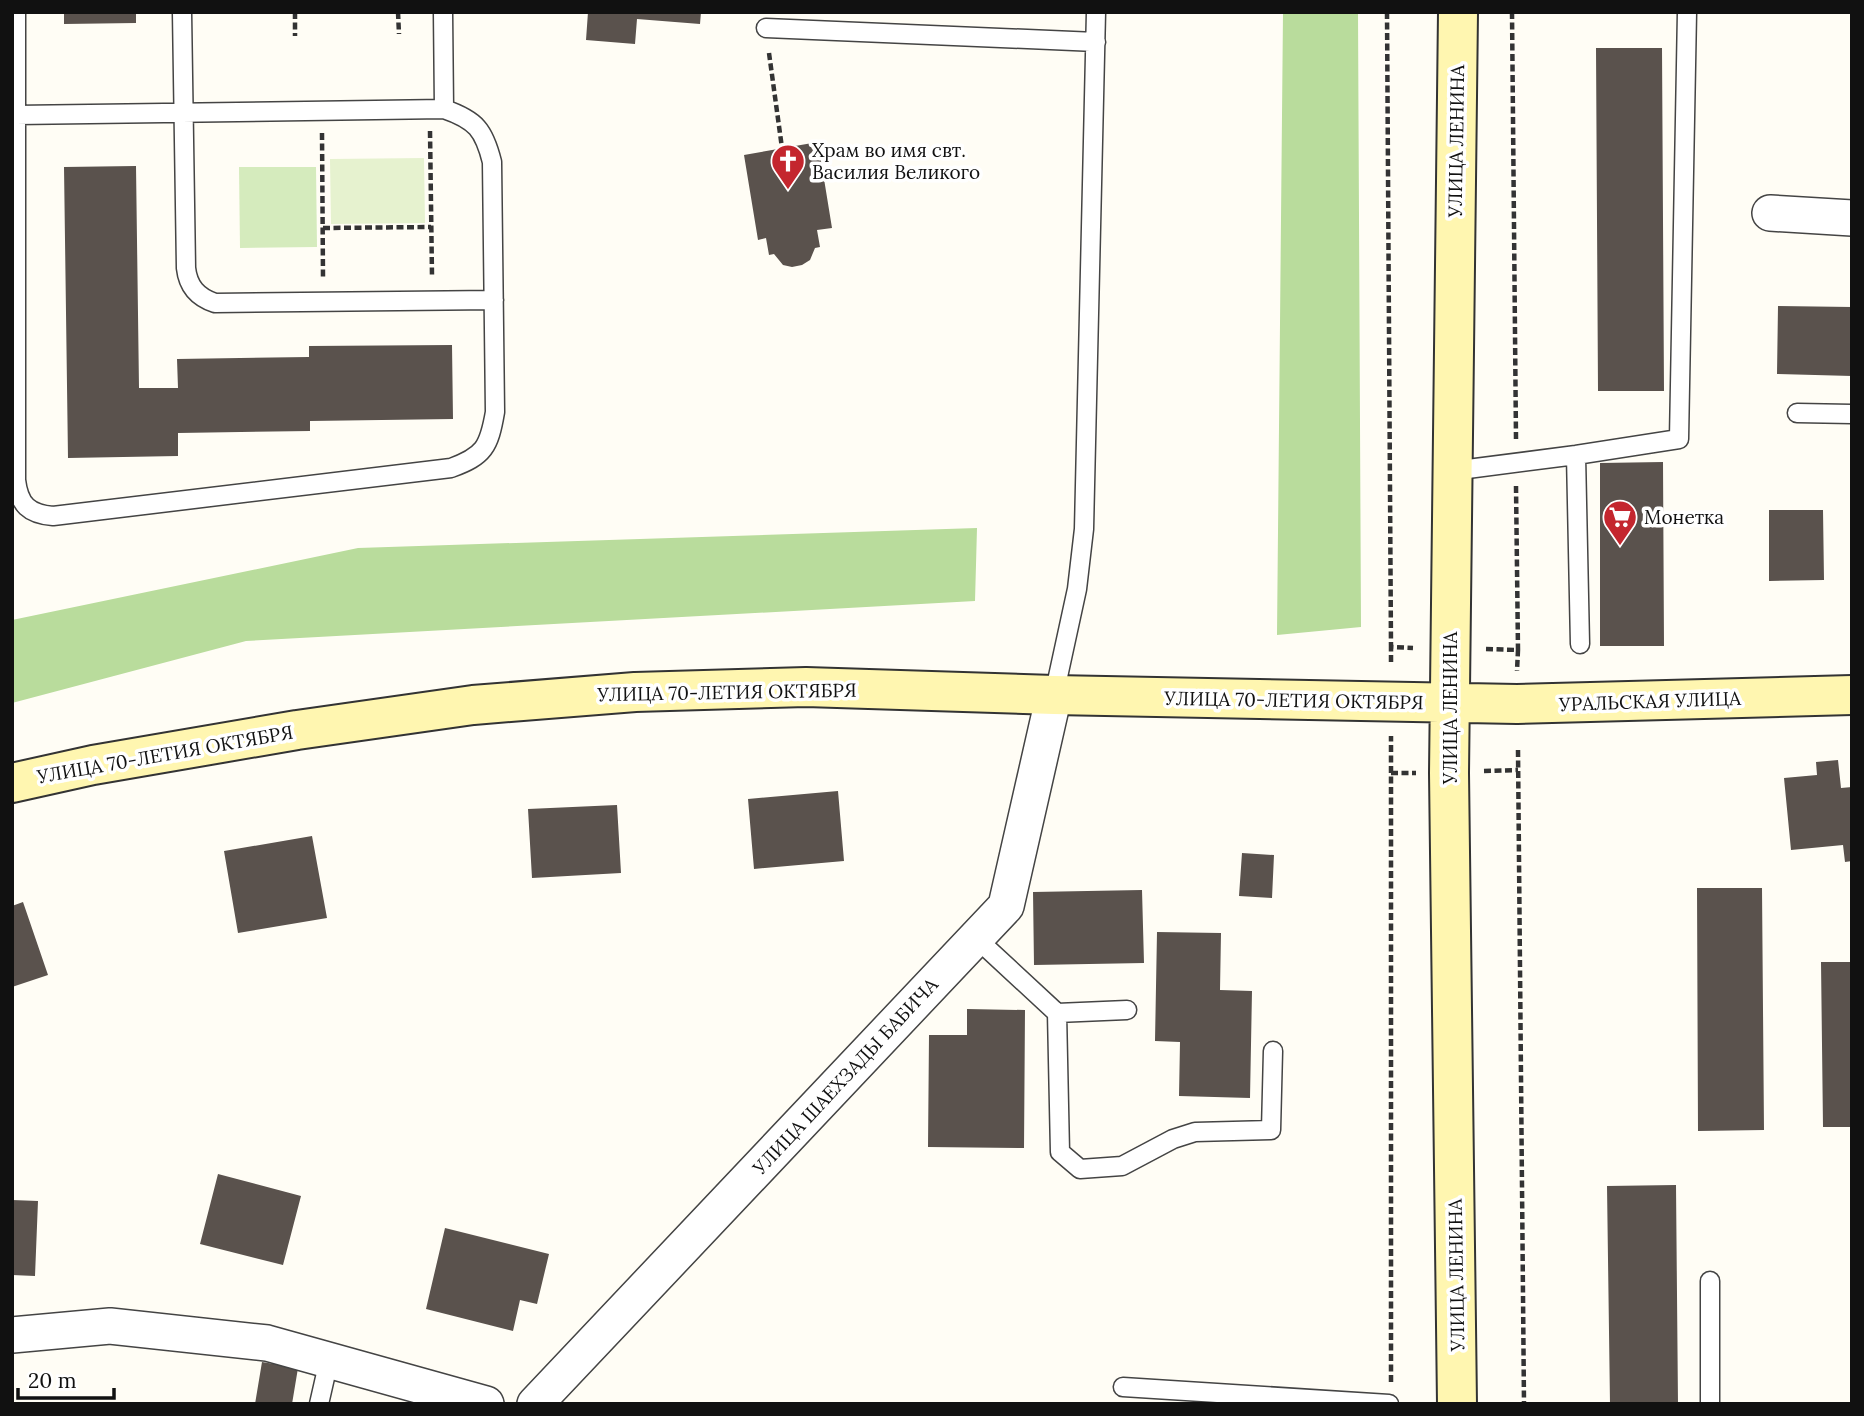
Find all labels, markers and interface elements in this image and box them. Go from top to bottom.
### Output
street label: УЛИЦА ЛЕНИНА [1443,63,1469,219]
place label: Храм во имя свт. Василия Великого [812,138,980,184]
church icon: Храм во имя свт. Василия Великого [769,142,807,191]
supermarket icon: Монетка [1601,498,1639,547]
place label: Монетка [1644,505,1724,529]
street label: УЛИЦА ЛЕНИНА [1438,631,1462,785]
street label: УЛИЦА 70-ЛЕТИЯ ОКТЯБРЯ [596,678,857,706]
street label: УЛИЦА 70-ЛЕТИЯ ОКТЯБРЯ [1163,686,1424,714]
street label: УРАЛЬСКАЯ УЛИЦА [1558,686,1742,716]
street label: УЛИЦА 70-ЛЕТИЯ ОКТЯБРЯ [34,720,295,789]
street label: УЛИЦА ШАЕХЗАДЫ БАБИЧА [747,972,943,1180]
street label: УЛИЦА ЛЕНИНА [1443,1197,1469,1353]
scale bar [18,1356,114,1400]
text: 20 m [28,1367,77,1394]

